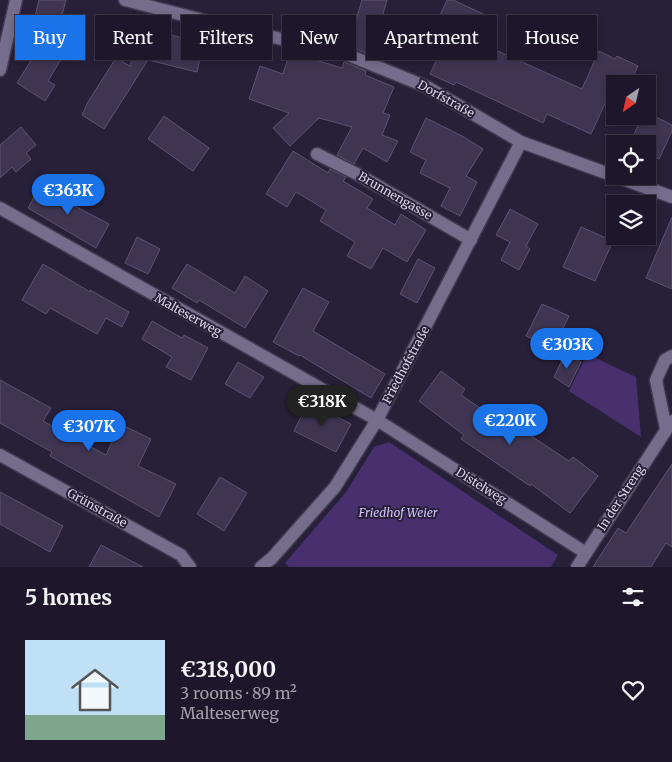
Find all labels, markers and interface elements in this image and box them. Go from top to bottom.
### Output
chip: Buy [15,15,85,60]
chip: Rent [95,15,171,60]
chip: Filters [181,15,272,60]
chip: New [282,15,356,60]
chip: Apartment [366,15,497,60]
chip: House [507,15,597,60]
north arrow [606,75,656,125]
map controls [606,75,656,245]
street label: Dorfstraße [415,77,477,120]
button: locate [606,135,656,185]
street label: Brunnengasse [356,168,435,223]
pin: €363K [33,174,103,216]
text: €363K [43,180,93,200]
button: layers [606,195,656,245]
street label: Malteserweg [152,290,225,339]
street label: Friedhofstraße [379,323,432,406]
pin: €303K [532,328,602,370]
text: €303K [541,334,593,354]
pin: €318K [287,384,357,427]
text: €318K [298,391,346,411]
pin: €220K [475,404,545,446]
pin: €307K [54,410,124,452]
text: €220K [484,410,536,430]
text: €307K [63,416,115,436]
street label: In der Streng [594,462,648,533]
street label: Distelweg [453,464,510,507]
street label: Grünstraße [65,485,130,530]
park label: Friedhof Weier [357,505,439,520]
icon: filters [619,583,647,611]
text: 5 homes [25,584,112,611]
text: €318,000 [180,656,276,683]
icon: home [65,660,125,720]
icon: heart [619,676,647,704]
text: 3 rooms · 89 m² [180,683,297,703]
text: Malteserweg [180,703,279,723]

